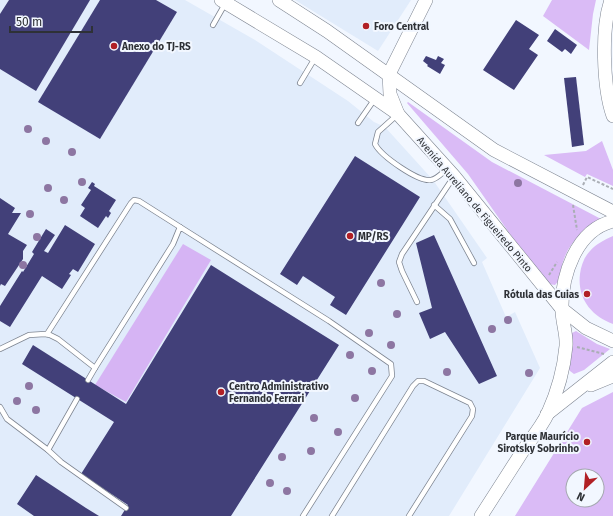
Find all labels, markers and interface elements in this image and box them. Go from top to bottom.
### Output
scale bar [10,8,92,34]
text: 50 m [16,15,42,29]
marker: Foro Central [361,21,371,31]
place label: Foro Central [374,21,429,33]
marker: Anexo do TJ-RS [109,41,119,51]
place label: Anexo do TJ-RS [121,41,191,53]
street label: Avenida Aureliano de Figueiredo Pinto [414,135,534,275]
marker: MP/RS [345,231,355,241]
place label: MP/RS [358,231,389,243]
place label: Rótula das Cuias [504,288,579,301]
marker: Rótula das Cuias [582,289,592,299]
place label: Centro Administrativo Fernando Ferrari [229,381,329,405]
marker: Centro Administrativo Fernando Ferrari [216,387,226,397]
place label: Parque Maurício Sirotsky Sobrinho [497,430,579,455]
marker: Parque Maurício Sirotsky Sobrinho [582,437,592,447]
north arrow [565,468,605,508]
text: N [575,489,587,504]

